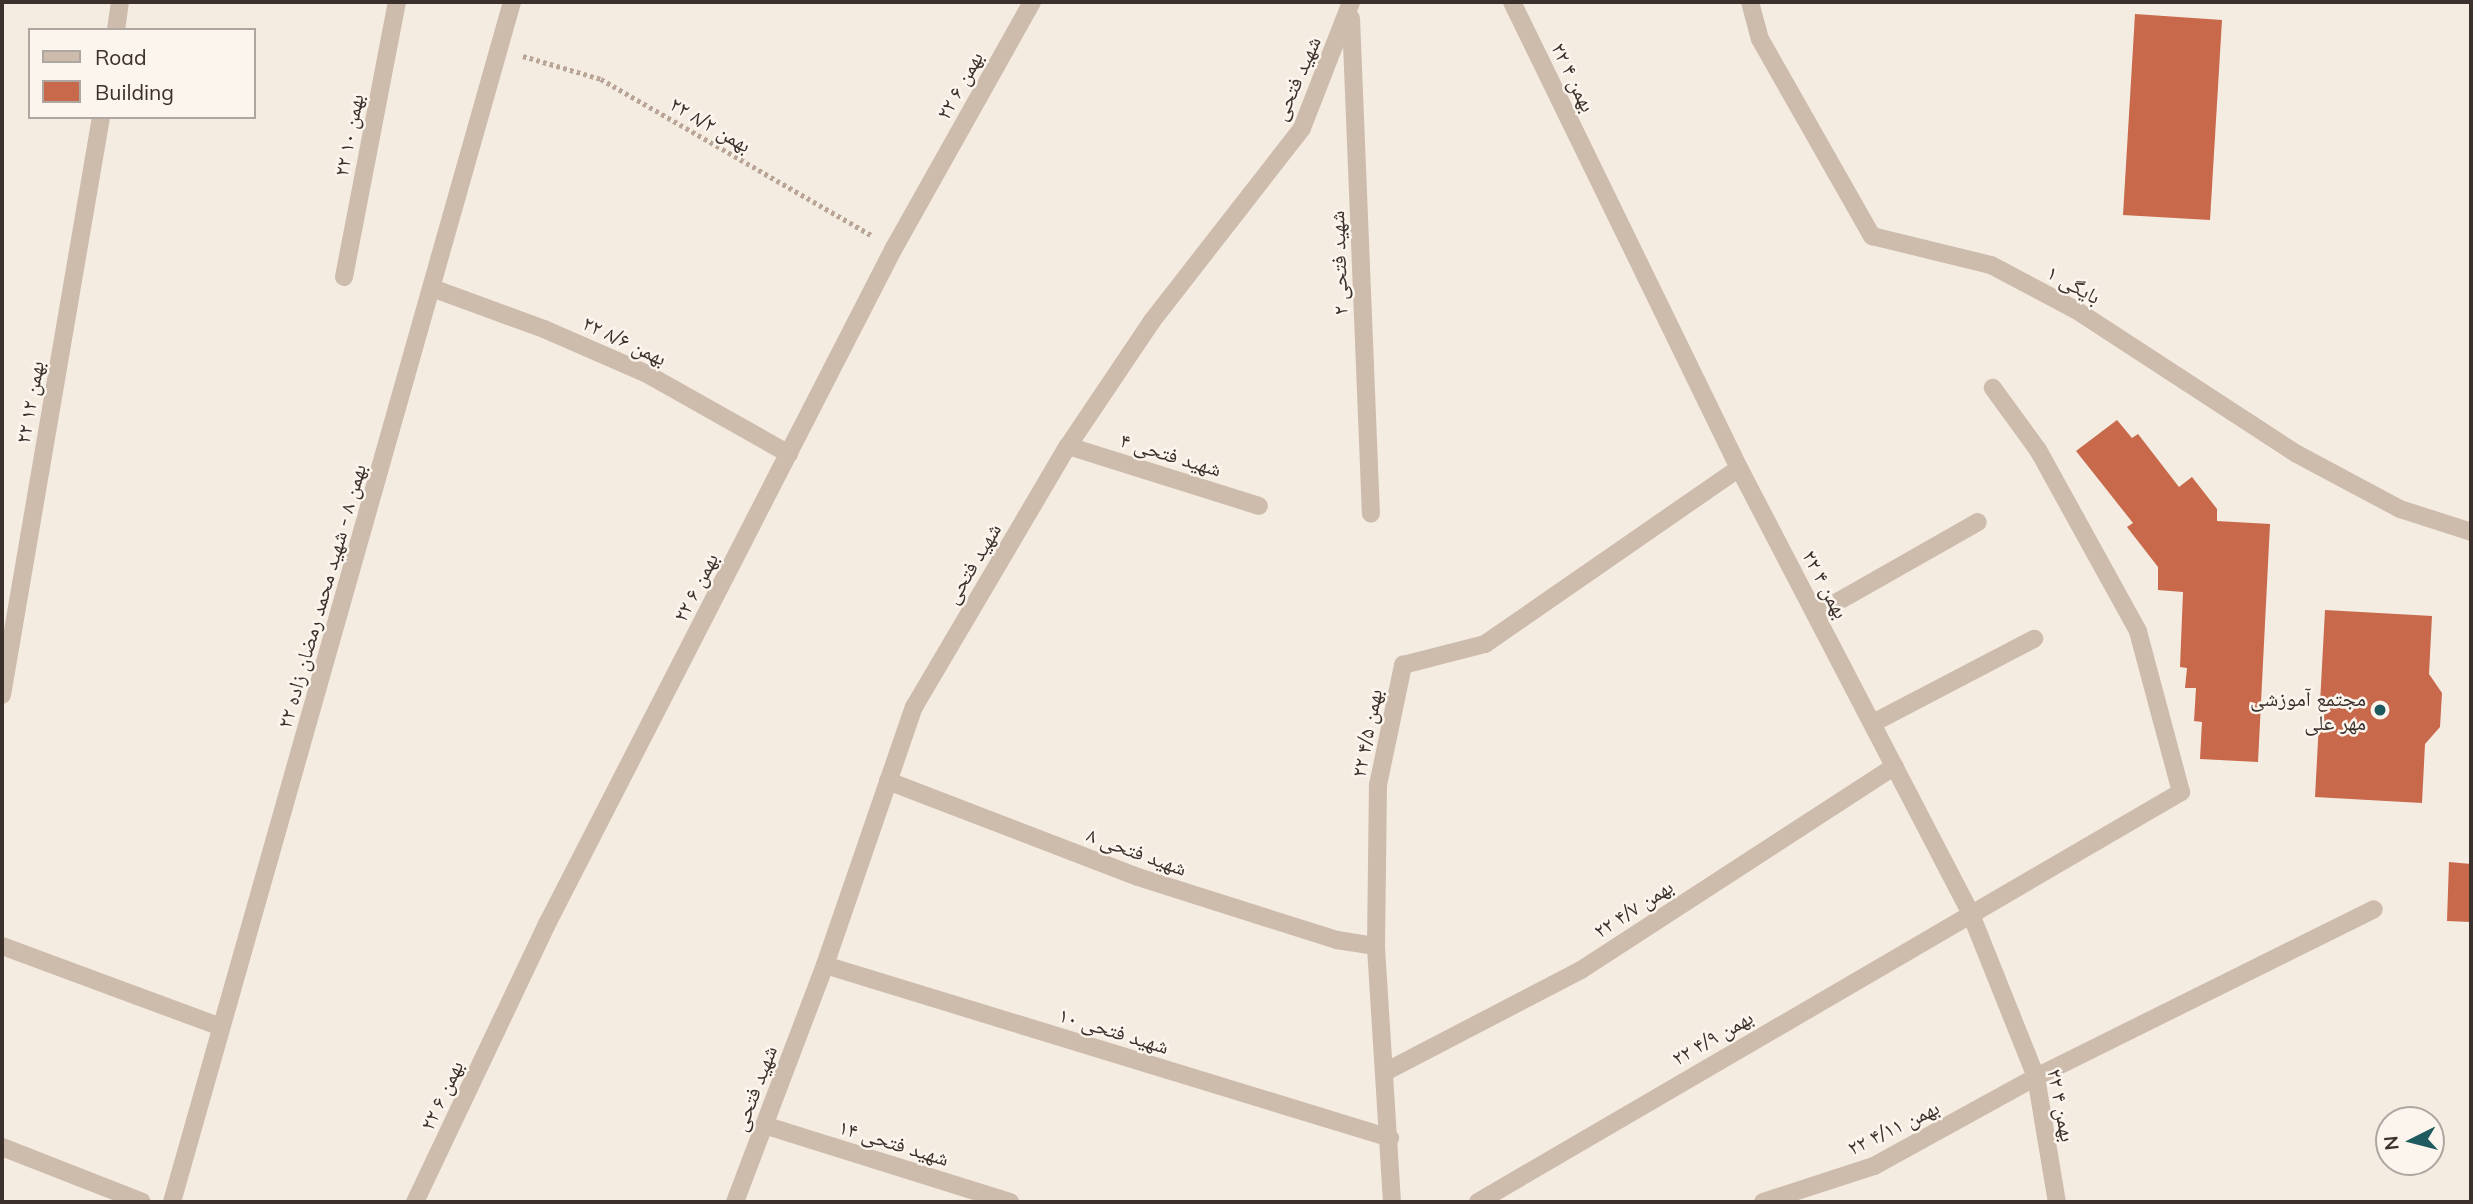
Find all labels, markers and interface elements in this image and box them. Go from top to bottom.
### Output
legend [28,28,256,119]
street label: شهید فتحی [1266,32,1326,124]
street label: ۲۲ بهمن ۴ [1546,38,1602,116]
text: Road [95,44,146,70]
street label: ۲۲ بهمن ۶ [930,47,988,123]
text: Building [95,79,174,105]
street label: ۲۲ بهمن ۸/۲ [666,91,756,157]
street label: ۲۲ بهمن ۱۰ [328,92,368,178]
street label: شهید فتحی ۲ [1324,210,1352,316]
street label: بایگی ۱ [2043,259,2105,309]
street label: ۲۲ بهمن ۸/۶ [579,310,671,370]
street label: ۲۲ بهمن ۱۲ [9,359,49,445]
street label: شهید فتحی ۴ [1117,427,1225,481]
street label: ۲۲ بهمن ۸ - شهید محمد رمضان زاده [271,461,371,731]
street label: شهید فتحی [938,518,1006,608]
street label: ۲۲ بهمن ۴ [1798,545,1854,623]
street label: ۲۲ بهمن ۶ [667,548,723,626]
place label: مجتمع آموزشی مهر علی [2250,685,2366,735]
street label: ۲۲ بهمن ۴/۵ [1345,687,1387,779]
marker: مجتمع آموزشی مهر علی [2372,702,2388,718]
street label: شهید فتحی ۸ [1084,821,1190,881]
street label: ۲۲ بهمن ۴/۷ [1589,873,1677,943]
street label: شهید فتحی ۱۰ [1056,1001,1172,1059]
street label: ۲۲ بهمن ۴/۹ [1667,1004,1757,1070]
street label: شهید فتحی [726,1042,782,1134]
street label: ۲۲ بهمن ۶ [414,1056,468,1134]
street label: ۲۲ بهمن ۴ [2043,1066,2081,1144]
street label: ۲۲ بهمن ۴/۱۱ [1843,1094,1943,1160]
north arrow [2375,1106,2445,1176]
street label: شهید فتحی ۱۴ [836,1113,952,1171]
text: N [2378,1135,2404,1151]

